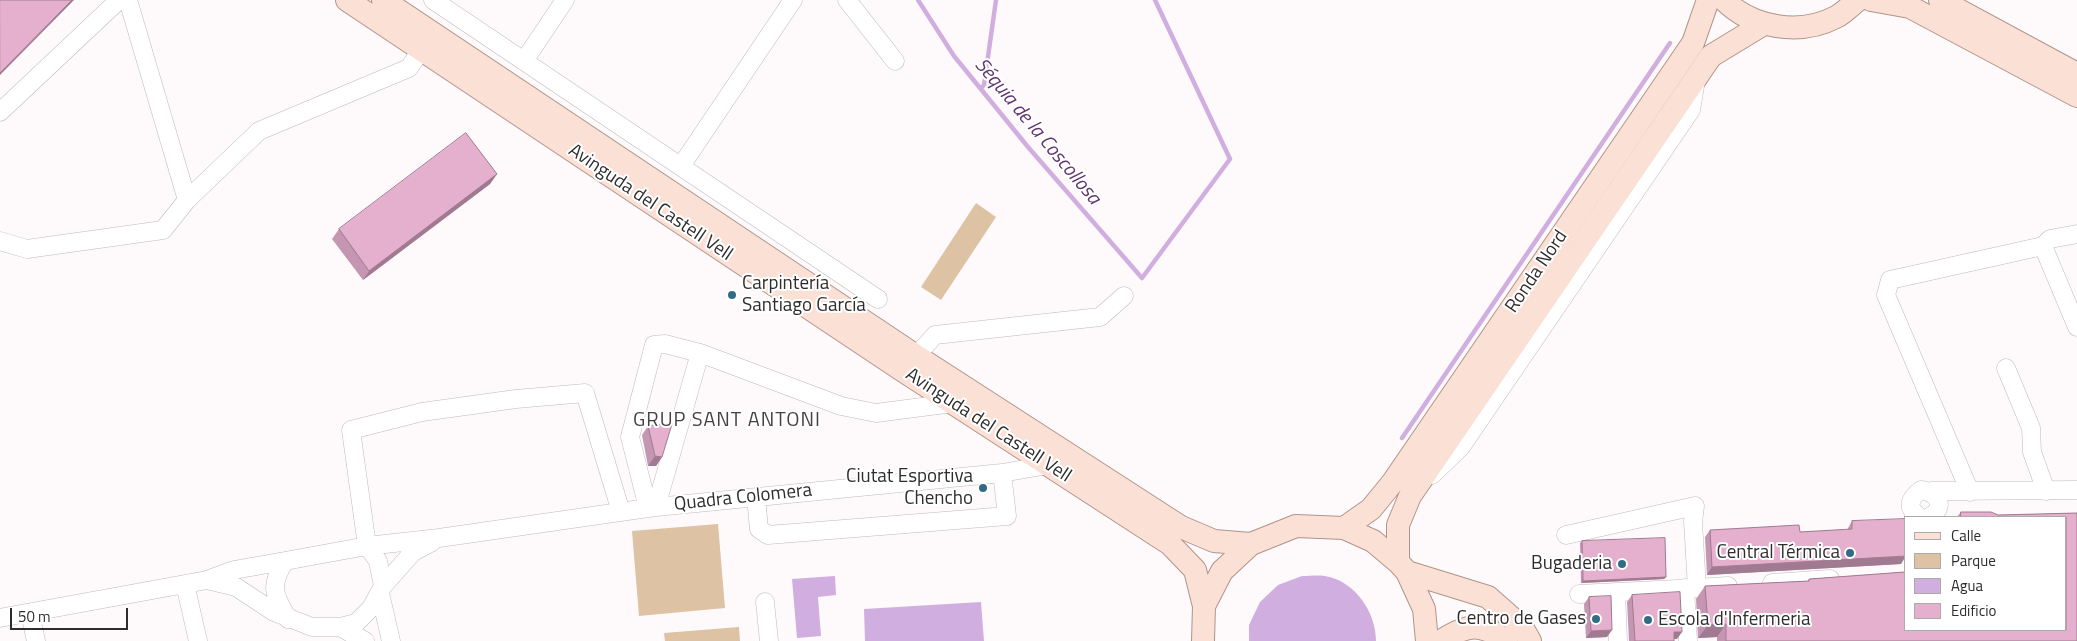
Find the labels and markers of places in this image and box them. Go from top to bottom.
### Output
place label: Carpintería Santiago García [742,273,866,317]
marker: Carpintería Santiago García [726,289,738,301]
place label: Ciutat Esportiva Chencho [846,466,973,510]
marker: Ciutat Esportiva Chencho [977,482,989,494]
place label: Central Térmica [1717,542,1840,564]
marker: Central Térmica [1844,547,1856,559]
place label: Bugaderia [1531,553,1612,575]
marker: Bugaderia [1616,558,1628,570]
place label: Centro de Gases [1457,608,1586,630]
place label: Escola d'Infermeria [1658,609,1811,631]
marker: Centro de Gases [1590,613,1602,625]
marker: Escola d'Infermeria [1642,614,1654,626]

